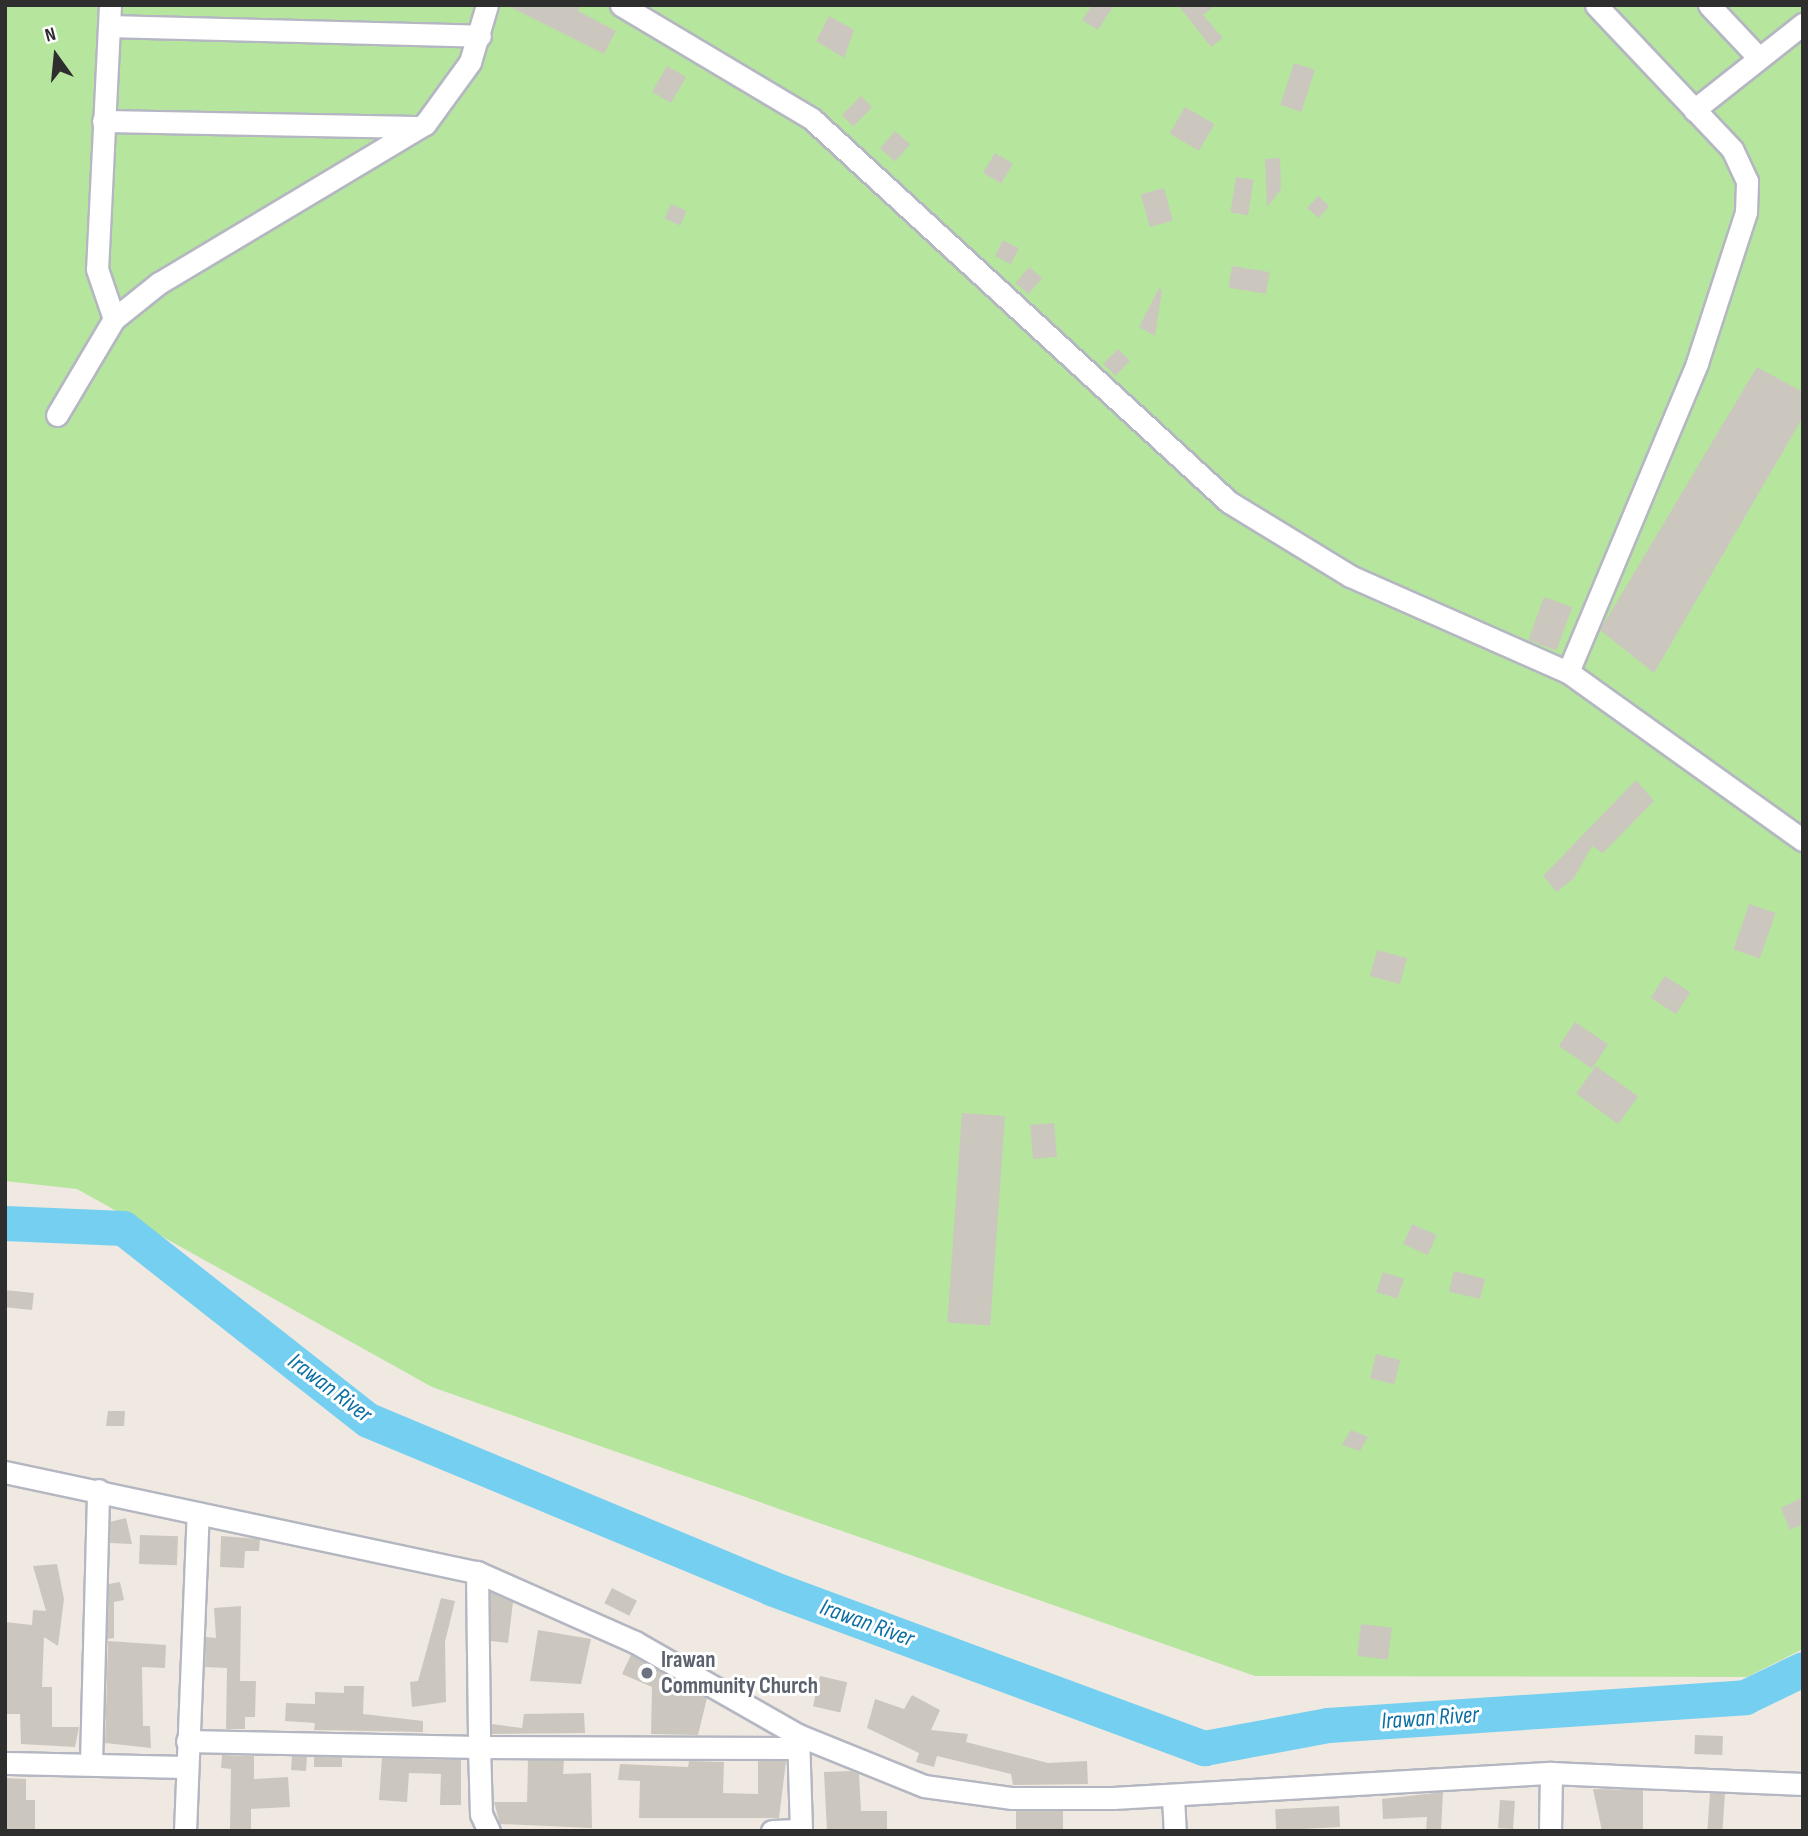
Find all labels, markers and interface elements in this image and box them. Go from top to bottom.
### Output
north arrow [21,21,91,91]
text: N [43,23,58,48]
water label: Irawan River [282,1347,378,1429]
water label: Irawan River [816,1593,918,1653]
place label: Irawan Community Church [661,1646,818,1700]
marker: Irawan Community Church [639,1665,655,1681]
water label: Irawan River [1380,1700,1480,1736]

